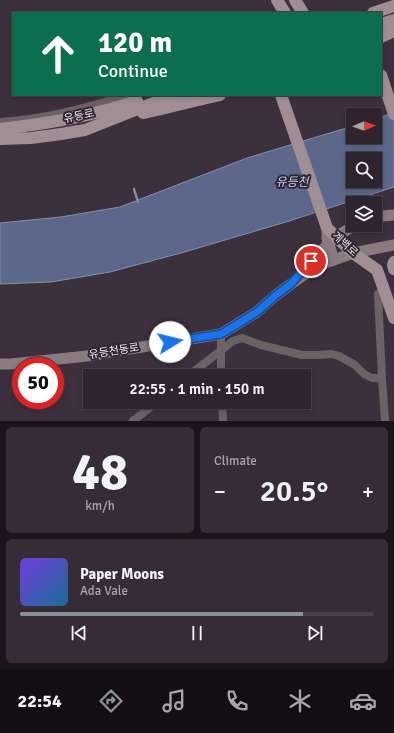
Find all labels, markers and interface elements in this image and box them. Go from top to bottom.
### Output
text: 120 m [98,26,172,60]
icon: ahead [32,28,84,80]
text: Continue [98,60,168,82]
street label: 유등로 [63,106,95,126]
north arrow [346,108,382,144]
map controls [346,108,382,232]
button: search [346,152,382,188]
water label: 유등천 [275,175,311,190]
button: layers [346,196,382,232]
street label: 계백로 [329,229,361,259]
pin [294,244,328,278]
icon: arrive [300,250,322,272]
position arrow [149,321,191,363]
street label: 유등천동로 [88,341,140,361]
speed limit sign: 50 [12,357,64,409]
text: 22:55 · 1 min · 150 m [130,380,264,398]
text: 48 [72,440,128,504]
text: Climate [214,453,257,469]
text: 20.5° [260,473,328,510]
text: − [214,478,226,505]
text: + [362,478,374,505]
text: km/h [85,498,115,514]
text: Paper Moons [80,565,164,583]
text: Ada Vale [80,583,128,599]
icon: previous [68,622,90,644]
icon: pause [186,622,208,644]
icon: next [304,622,326,644]
icon: directions [97,687,125,715]
icon: music [160,687,188,715]
icon: phone [223,687,251,715]
icon: climate [286,687,314,715]
icon: car [349,687,377,715]
text: 22:54 [17,690,62,712]

